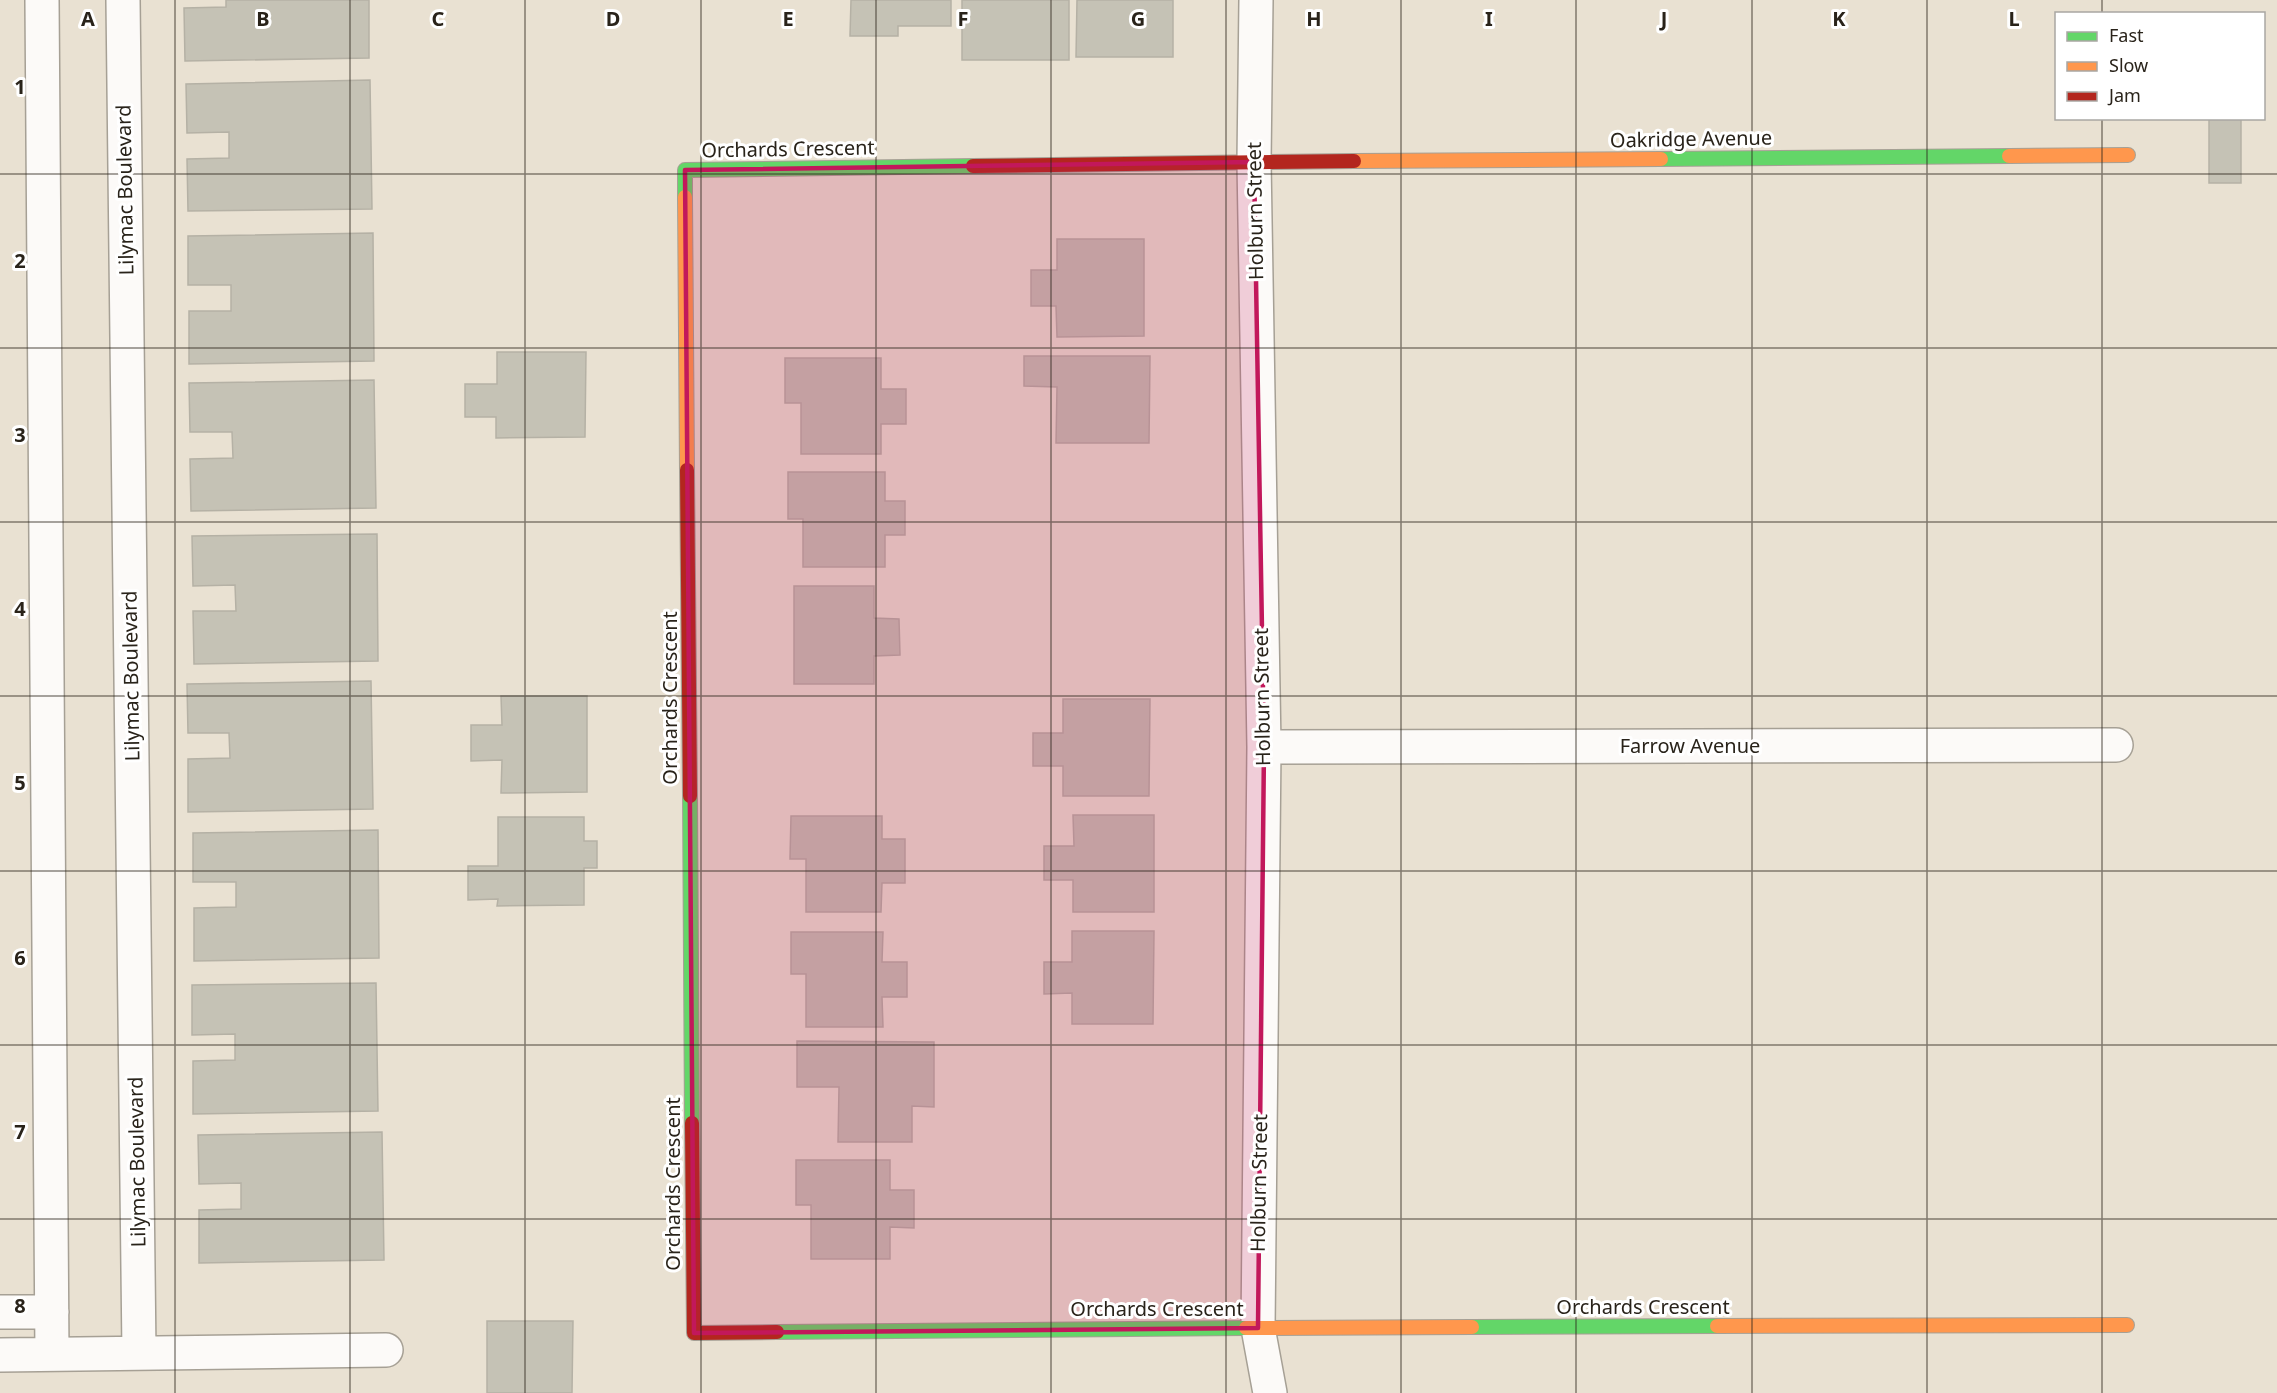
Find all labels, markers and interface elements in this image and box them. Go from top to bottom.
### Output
text: A [81,5,95,32]
text: B [256,5,270,32]
text: C [432,5,445,32]
text: D [606,5,620,32]
text: E [782,5,794,32]
text: F [958,5,968,32]
text: G [1131,5,1145,32]
text: H [1306,5,1322,32]
text: I [1485,5,1493,32]
text: J [1659,5,1667,32]
text: K [1832,5,1846,32]
text: L [2008,5,2020,32]
legend [2055,12,2265,120]
text: Fast [2109,23,2144,47]
text: Slow [2109,53,2148,77]
text: 1 [14,73,26,100]
text: Jam [2107,83,2141,107]
street label: Lilymac Boulevard [110,104,139,276]
street label: Oakridge Avenue [1610,124,1772,153]
street label: Orchards Crescent [701,133,875,164]
street label: Holburn Street [1240,142,1269,280]
text: 2 [14,247,26,274]
text: 3 [14,421,26,448]
street label: Lilymac Boulevard [116,590,145,762]
text: 4 [14,595,26,622]
street label: Orchards Crescent [656,611,683,785]
street label: Holburn Street [1247,628,1276,766]
street label: Farrow Avenue [1620,732,1760,759]
text: 5 [14,769,26,796]
text: 6 [14,944,26,971]
street label: Lilymac Boulevard [122,1076,151,1248]
street label: Orchards Crescent [659,1097,686,1271]
street label: Holburn Street [1244,1114,1273,1252]
text: 7 [14,1118,26,1145]
text: 8 [14,1292,26,1319]
street label: Orchards Crescent [1556,1293,1730,1320]
street label: Orchards Crescent [1070,1295,1244,1322]

